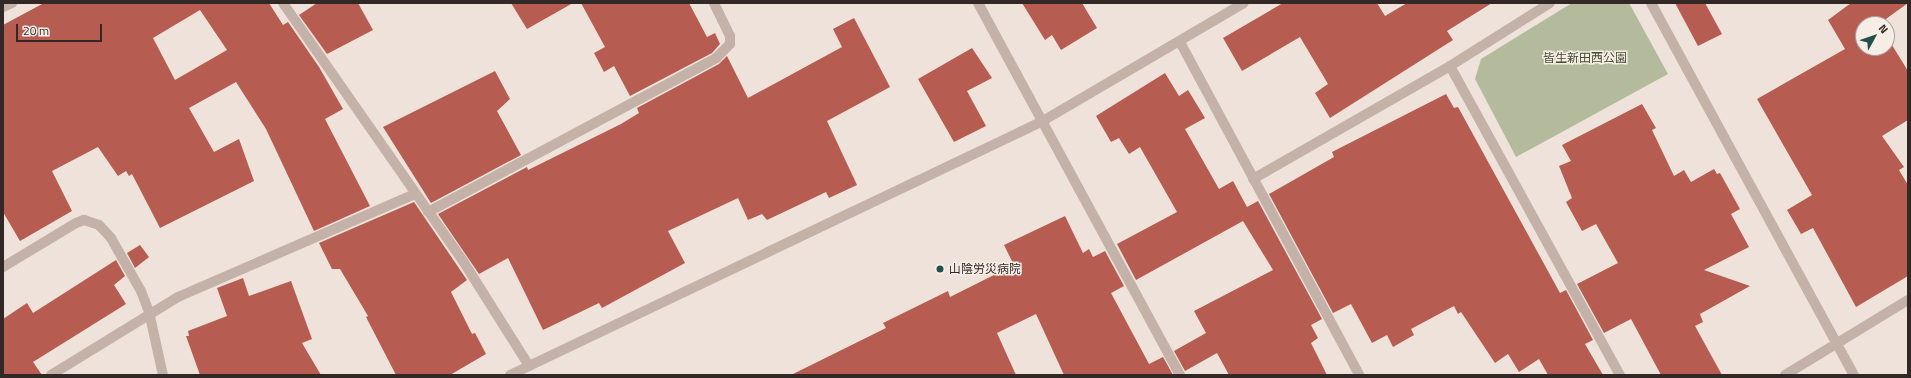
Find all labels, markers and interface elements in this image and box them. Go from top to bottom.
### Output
scale bar [18,16,104,42]
north arrow [1855,16,1895,56]
text: 20 m [23,21,49,40]
text: N [1875,21,1892,37]
park label: 皆生新田西公園 [1543,51,1627,65]
place label: 山陰労災病院 [949,262,1021,276]
marker: 山陰労災病院 [934,263,946,275]

